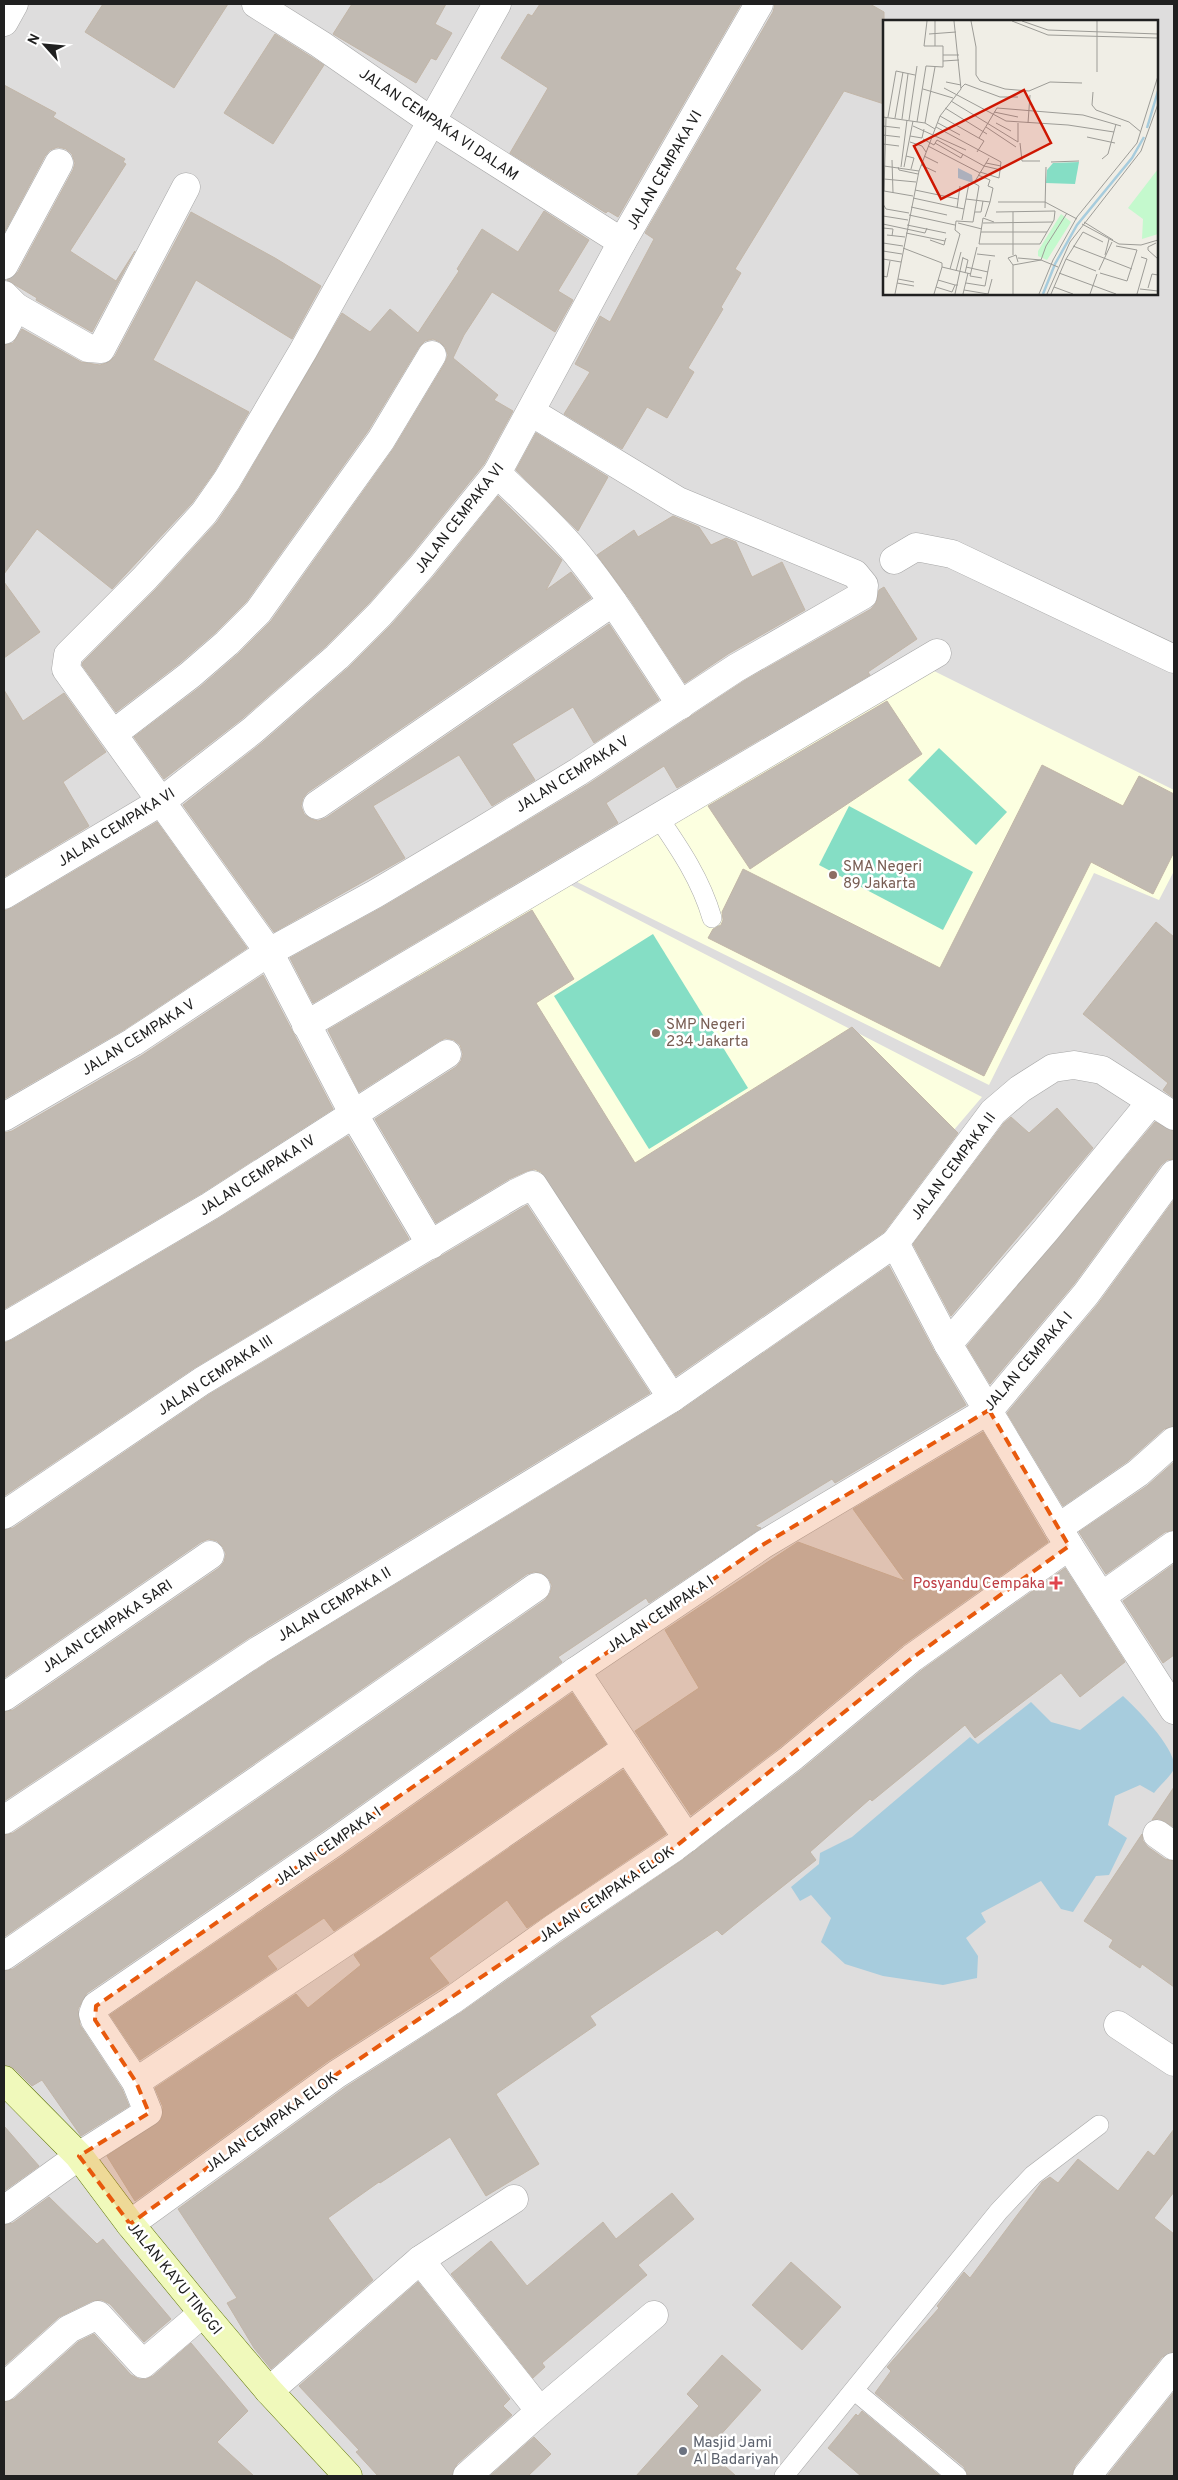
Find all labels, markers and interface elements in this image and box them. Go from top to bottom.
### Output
north arrow [20,20,70,70]
inset map [883,20,1158,295]
text: N [25,31,45,48]
street label: JALAN CEMPAKA VI DALAM [355,65,522,186]
street label: JALAN CEMPAKA VI [623,108,707,234]
street label: JALAN CEMPAKA VI [411,460,509,578]
street label: JALAN CEMPAKA V [512,733,633,818]
street label: JALAN CEMPAKA VI [55,785,179,872]
place label: SMA Negeri 89 Jakarta [843,858,922,894]
marker: SMA Negeri 89 Jakarta [827,869,839,881]
street label: JALAN CEMPAKA V [78,996,199,1081]
place label: SMP Negeri 234 Jakarta [666,1016,748,1052]
marker: SMP Negeri 234 Jakarta [650,1027,662,1039]
street label: JALAN CEMPAKA II [908,1109,1001,1224]
street label: JALAN CEMPAKA IV [196,1131,320,1221]
street label: JALAN CEMPAKA I [981,1308,1078,1416]
street label: JALAN CEMPAKA III [154,1332,277,1421]
street label: JALAN CEMPAKA II [274,1564,395,1647]
street label: JALAN CEMPAKA I [603,1572,718,1658]
place label: Posyandu Cempaka [913,1575,1045,1594]
street label: JALAN CEMPAKA SARI [39,1576,177,1678]
marker: Posyandu Cempaka [1049,1576,1063,1590]
street label: JALAN CEMPAKA I [272,1803,386,1891]
street label: JALAN CEMPAKA ELOK [535,1843,678,1948]
street label: JALAN CEMPAKA ELOK [202,2069,342,2178]
street label: JALAN KAYU TINGGI [122,2219,225,2339]
place label: Masjid Jami Al Badariyah [693,2434,779,2470]
marker: Masjid Jami Al Badariyah [677,2445,689,2457]

